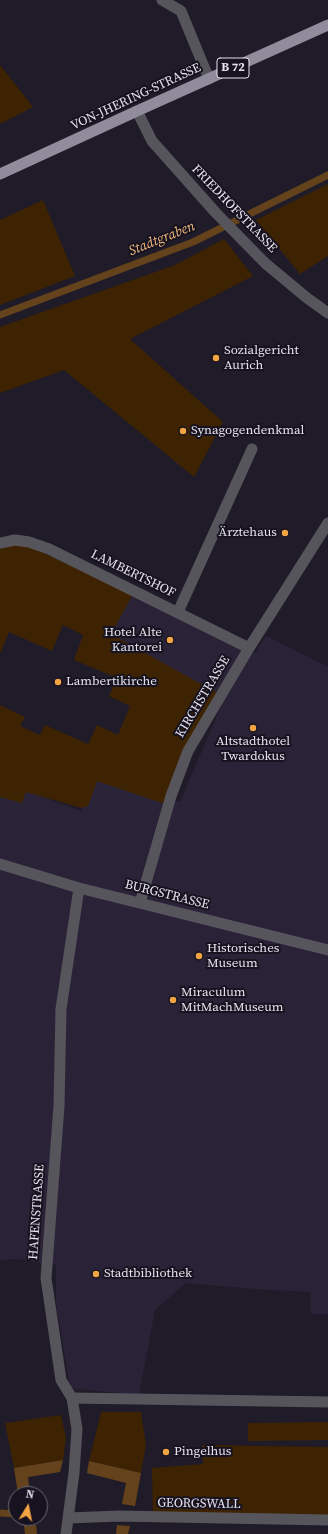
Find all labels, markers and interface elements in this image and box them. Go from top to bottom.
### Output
road number: B 72 [217,58,249,78]
street label: VON-JHERING-STRASSE [69,60,203,134]
street label: FRIEDHOFSTRASSE [188,162,280,256]
water label: Stadtgraben [126,218,198,260]
place label: Sozialgericht Aurich [224,343,299,374]
marker: Sozialgericht Aurich [211,353,221,363]
place label: Synagogendenkmal [191,423,304,439]
marker: Synagogendenkmal [178,426,188,436]
place label: Ärztehaus [219,525,277,541]
marker: Ärztehaus [280,528,290,538]
street label: LAMBERTSHOF [88,547,178,601]
place label: Hotel Alte Kantorei [104,625,162,656]
marker: Hotel Alte Kantorei [165,635,175,645]
street label: KIRCHSTRASSE [172,653,234,741]
place label: Lambertikirche [66,674,157,690]
marker: Lambertikirche [53,677,63,687]
marker: Altstadthotel Twardokus [248,723,258,733]
place label: Altstadthotel Twardokus [216,734,290,765]
street label: BURGSTRASSE [123,877,211,913]
place label: Historisches Museum [207,941,279,972]
marker: Historisches Museum [194,951,204,961]
place label: Miraculum MitMachMuseum [181,985,284,1016]
marker: Miraculum MitMachMuseum [168,995,178,1005]
street label: HAFENSTRASSE [26,1164,48,1260]
place label: Stadtbibliothek [104,1266,192,1282]
marker: Stadtbibliothek [91,1269,101,1279]
place label: Pingelhus [174,1444,231,1460]
marker: Pingelhus [161,1447,171,1457]
north arrow [8,1486,48,1526]
text: N [25,1487,35,1503]
street label: GEORGSWALL [157,1495,241,1513]

